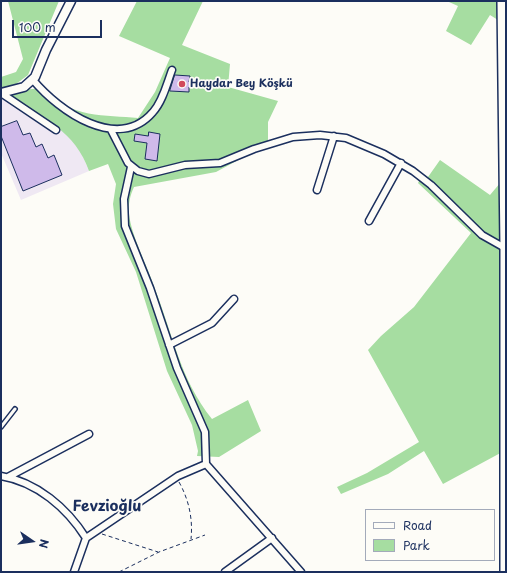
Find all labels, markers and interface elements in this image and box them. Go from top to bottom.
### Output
scale bar [14,12,104,38]
text: 100 m [19,18,56,36]
place label: Haydar Bey Köşkü [190,77,293,91]
marker: Haydar Bey Köşkü [177,79,187,89]
district label: Fevzioğlu [73,498,141,516]
legend [365,509,495,561]
text: Road [403,516,432,534]
north arrow [12,521,52,561]
text: Park [403,536,430,554]
text: N [35,538,53,550]

